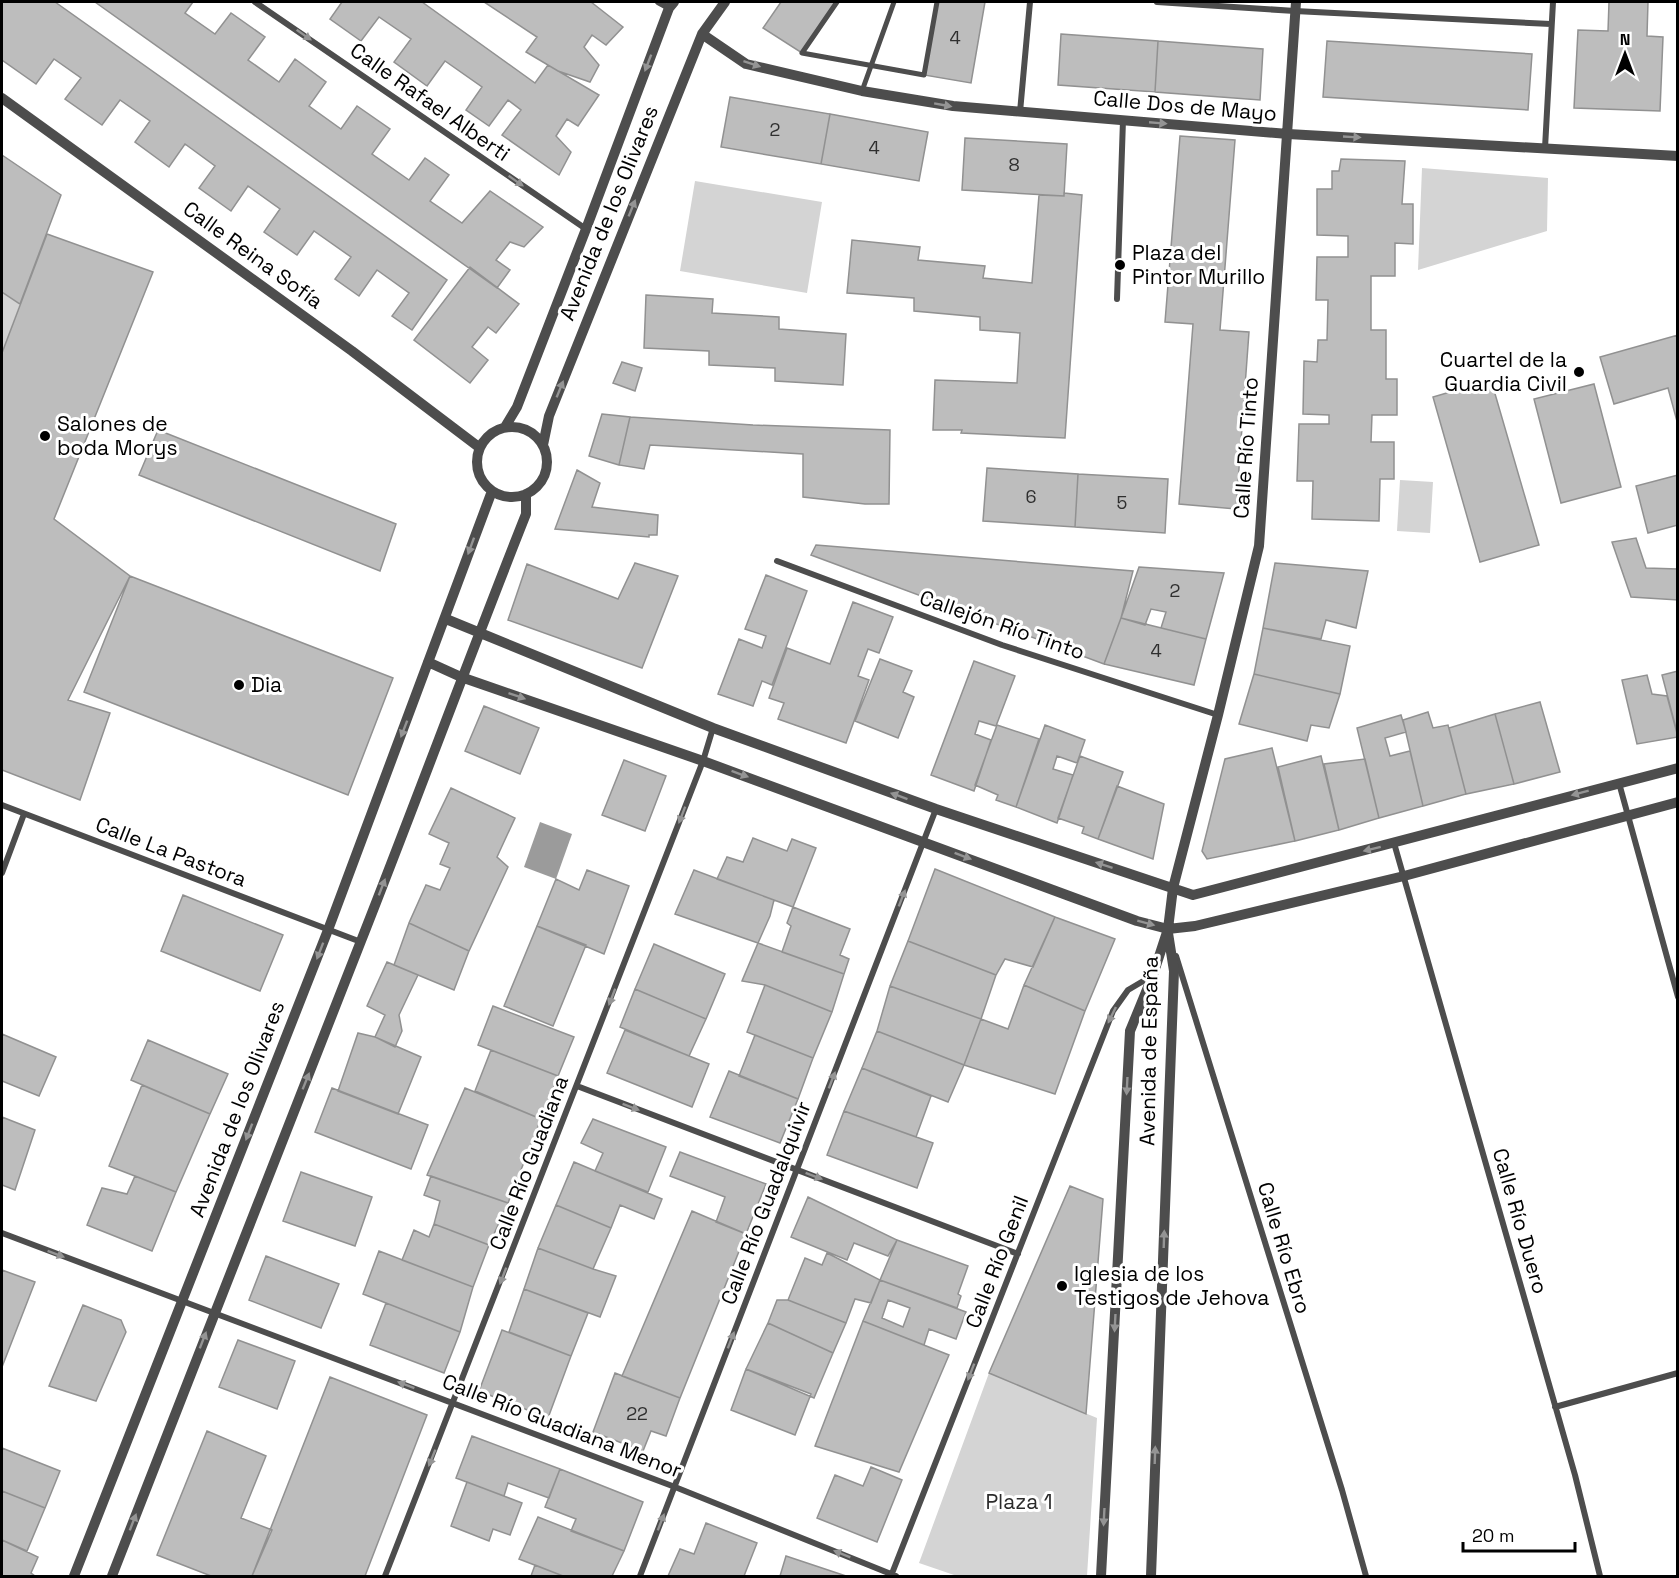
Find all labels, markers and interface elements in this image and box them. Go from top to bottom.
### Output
north arrow [1595,24,1655,84]
house number: 4 [949,26,961,49]
one-way arrow [295,29,311,41]
text: N [1620,29,1630,50]
street label: Calle Rafael Alberti [345,36,515,167]
one-way arrow [643,54,653,72]
one-way arrow [743,60,761,69]
street label: Calle Dos de Mayo [1092,84,1278,127]
one-way arrow [933,100,952,109]
street label: Avenida de los Olivares [553,101,664,324]
house number: 2 [770,118,780,141]
one-way arrow [1149,118,1168,128]
one-way arrow [1343,133,1362,142]
house number: 4 [868,136,880,159]
house number: 8 [1008,153,1020,176]
one-way arrow [508,175,524,186]
street label: Calle Reina Sofía [178,195,329,315]
one-way arrow [627,198,637,216]
place label: Plaza del Pintor Murillo [1132,239,1265,290]
marker: Plaza del Pintor Murillo [1113,258,1127,272]
place label: Cuartel de la Guardia Civil [1440,346,1567,397]
marker: Cuartel de la Guardia Civil [1572,365,1586,379]
street label: Calle Río Tinto [1227,376,1264,520]
one-way arrow [555,380,565,398]
place label: Salones de boda Morys [57,410,177,461]
marker: Salones de boda Morys [38,429,52,443]
house number: 6 [1025,485,1037,508]
house number: 5 [1117,491,1127,514]
one-way arrow [466,537,475,555]
house number: 2 [1170,579,1180,602]
street label: Callejón Río Tinto [916,584,1088,665]
house number: 4 [1150,639,1162,662]
place label: Dia [251,671,282,698]
marker: Dia [232,678,246,692]
one-way arrow [508,691,526,701]
one-way arrow [398,720,408,738]
one-way arrow [732,769,750,779]
one-way arrow [1571,789,1589,799]
one-way arrow [890,790,908,800]
one-way arrow [677,806,686,824]
street label: Calle La Pastora [92,810,251,893]
one-way arrow [1362,845,1380,854]
one-way arrow [954,851,972,861]
one-way arrow [1094,859,1112,869]
one-way arrow [378,878,387,896]
one-way arrow [898,889,907,907]
one-way arrow [1137,919,1155,929]
one-way arrow [315,942,325,960]
street label: Avenida de España [1133,956,1164,1146]
one-way arrow [606,988,616,1006]
street label: Avenida de los Olivares [183,997,290,1221]
one-way arrow [1108,1006,1118,1024]
one-way arrow [301,1071,311,1089]
one-way arrow [827,1071,837,1089]
street label: Calle Río Guadiana [483,1072,574,1254]
one-way arrow [1123,1077,1132,1096]
street label: Calle Río Guadalquivir [714,1097,817,1308]
one-way arrow [623,1102,641,1112]
one-way arrow [244,1123,253,1141]
street label: Calle Río Duero [1487,1145,1554,1297]
one-way arrow [805,1172,823,1181]
street label: Calle Río Ebro [1252,1179,1317,1317]
street label: Calle Río Genil [959,1192,1034,1332]
one-way arrow [1159,1230,1168,1249]
one-way arrow [47,1250,65,1259]
place label: Iglesia de los Testigos de Jehova [1074,1260,1269,1311]
one-way arrow [498,1268,508,1286]
marker: Iglesia de los Testigos de Jehova [1055,1279,1069,1293]
one-way arrow [1110,1313,1119,1332]
one-way arrow [199,1331,209,1349]
one-way arrow [727,1331,736,1349]
one-way arrow [966,1363,975,1381]
street label: Calle Río Guadiana Menor [439,1367,686,1484]
one-way arrow [396,1380,414,1390]
house number: 22 [626,1402,648,1425]
one-way arrow [1151,1446,1160,1465]
one-way arrow [427,1449,436,1467]
park label: Plaza 1 [986,1488,1052,1515]
one-way arrow [1100,1508,1109,1527]
one-way arrow [129,1513,138,1531]
one-way arrow [657,1513,666,1531]
scale bar [1463,1515,1576,1553]
text: 20 m [1472,1524,1515,1547]
one-way arrow [833,1549,851,1559]

